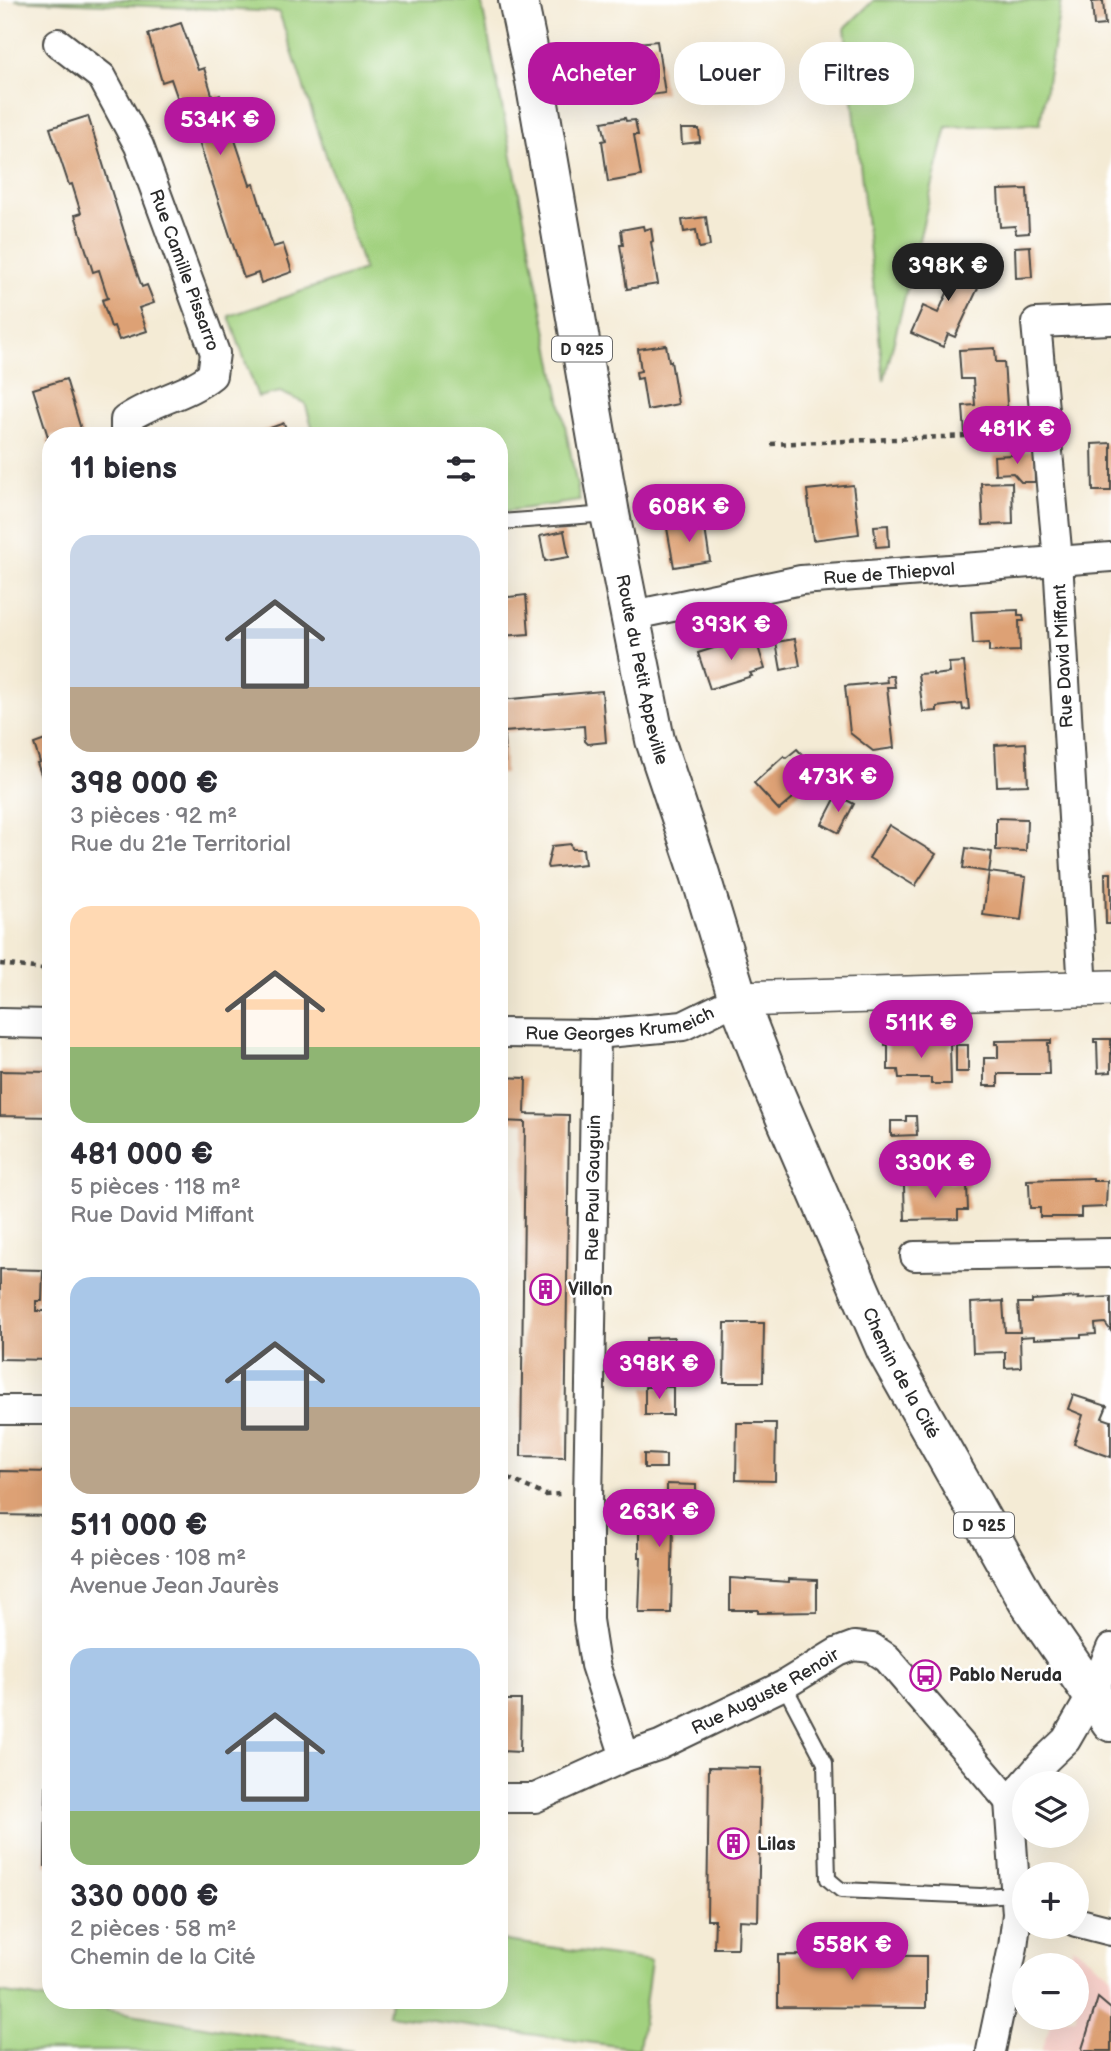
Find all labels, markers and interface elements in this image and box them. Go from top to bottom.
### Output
chip: Acheter [528,42,660,105]
chip: Louer [674,42,785,105]
chip: Filtres [799,42,914,105]
pin: 534K € [163,97,277,157]
text: 534K € [180,106,260,134]
street label: Rue Camille Pissarro [145,187,223,354]
pin: 398K € [891,244,1005,303]
text: 398K € [908,252,988,280]
road number: D 925 [552,336,612,362]
pin: 481K € [960,406,1074,466]
text: 481K € [979,415,1055,443]
icon: filters [442,450,480,488]
text: 11 biens [70,451,177,487]
pin: 608K € [632,484,746,544]
text: 608K € [648,493,730,521]
street label: Rue de Thiepval [822,559,956,589]
street label: Route du Petit Appeville [611,573,673,768]
icon: home [212,581,338,707]
street label: Rue David Miffant [1049,583,1078,729]
pin: 393K € [674,602,788,662]
text: 393K € [691,611,771,639]
pin: 473K € [781,754,895,814]
text: 473K € [799,763,877,791]
text: 398 000 € [70,766,218,802]
text: 3 pièces · 92 m² [70,802,237,830]
text: Rue du 21e Territorial [70,830,291,858]
icon: home [212,952,338,1078]
pin: 511K € [864,1000,978,1060]
street label: Rue Georges Krumeich [525,1002,718,1045]
text: 511K € [885,1009,957,1037]
street label: Rue Paul Gauguin [582,1115,605,1261]
text: 481 000 € [70,1137,213,1173]
pin: 330K € [878,1140,992,1200]
text: 330K € [895,1149,975,1177]
text: 5 pièces · 118 m² [70,1173,241,1201]
text: Rue David Miffant [70,1201,254,1229]
building icon: Villon [528,1272,562,1306]
place label: Villon [568,1279,613,1300]
street label: Chemin de la Cité [858,1304,944,1443]
icon: home [212,1323,338,1449]
pin: 398K € [602,1342,716,1401]
text: 398K € [619,1350,699,1378]
pin: 263K € [602,1490,716,1549]
text: 263K € [619,1498,699,1526]
text: 511 000 € [70,1508,207,1544]
road number: D 925 [954,1512,1014,1538]
text: 4 pièces · 108 m² [70,1544,246,1572]
text: Avenue Jean Jaurès [70,1572,279,1600]
street label: Rue Auguste Renoir [688,1644,843,1739]
bus stop icon: Pablo Neruda [909,1658,943,1692]
place label: Pablo Neruda [949,1665,1062,1686]
icon: home [212,1694,338,1820]
map controls [1012,1771,1089,2030]
button: layers [1012,1771,1089,1848]
building icon: Lilas [717,1827,751,1861]
place label: Lilas [757,1834,796,1855]
button: + [1012,1862,1089,1939]
text: 330 000 € [70,1879,219,1915]
text: 2 pièces · 58 m² [70,1915,236,1943]
pin: 558K € [795,1923,909,1982]
text: 558K € [812,1931,892,1959]
text: Chemin de la Cité [70,1943,255,1971]
button: − [1012,1953,1089,2030]

